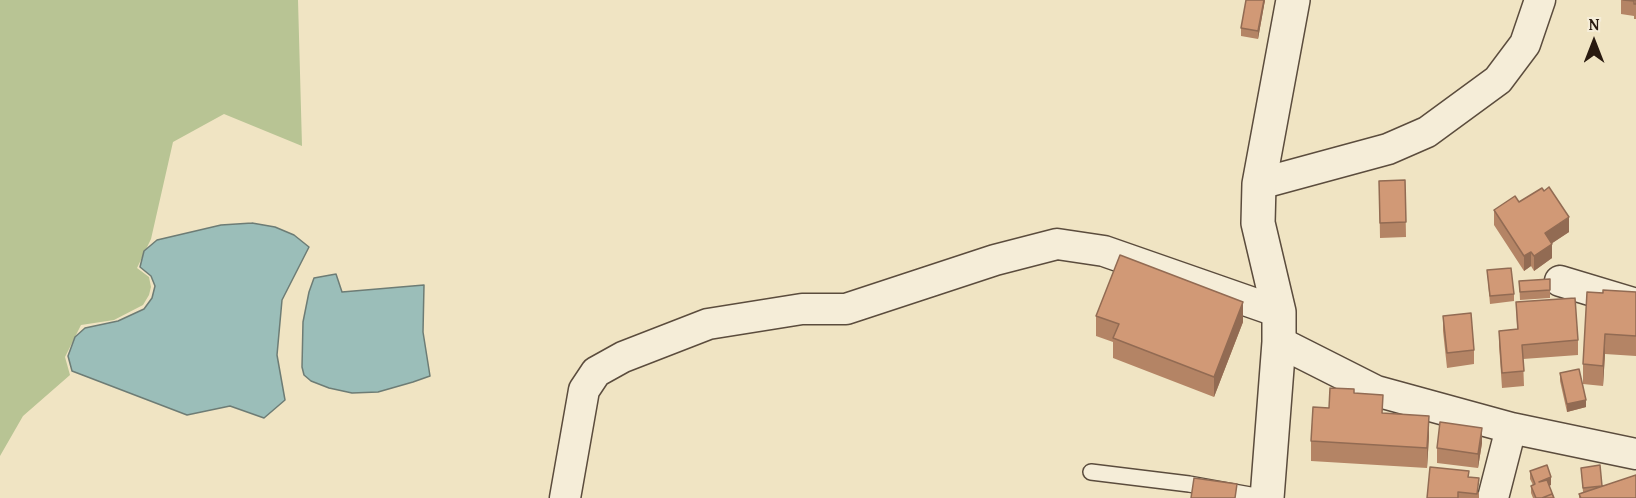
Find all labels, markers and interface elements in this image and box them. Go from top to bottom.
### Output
north arrow [1564,12,1624,72]
text: N [1589,12,1599,36]

